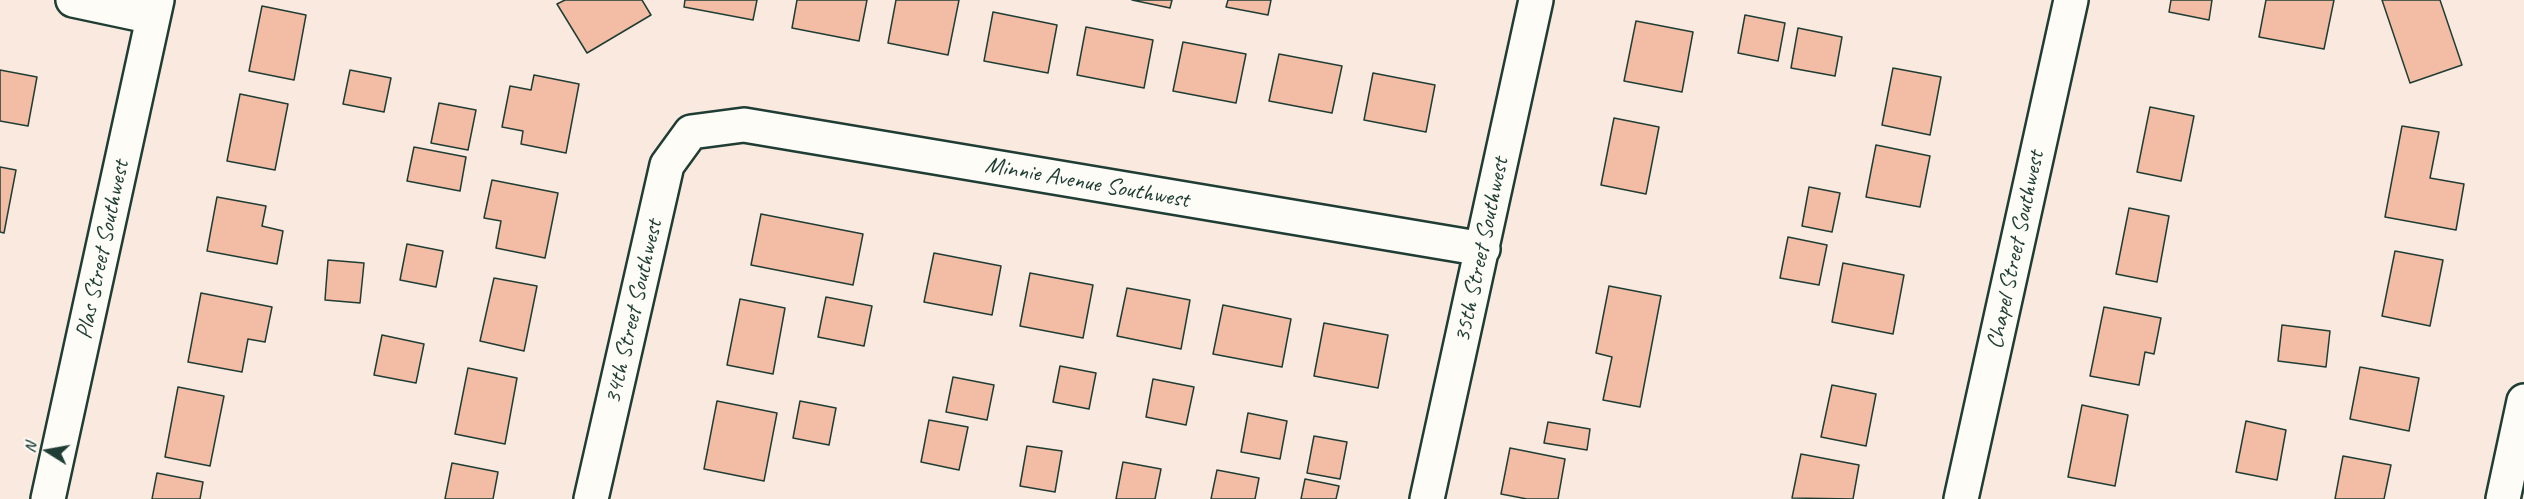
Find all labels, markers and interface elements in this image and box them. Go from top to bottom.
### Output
street label: Chapel Street Southwest [1981,148,2051,352]
street label: Minnie Avenue Southwest [983,151,1191,215]
street label: 35th Street Southwest [1448,155,1516,345]
street label: Plas Street Southwest [70,158,136,342]
street label: 34th Street Southwest [599,217,669,407]
north arrow [18,421,78,481]
text: N [20,441,41,454]

